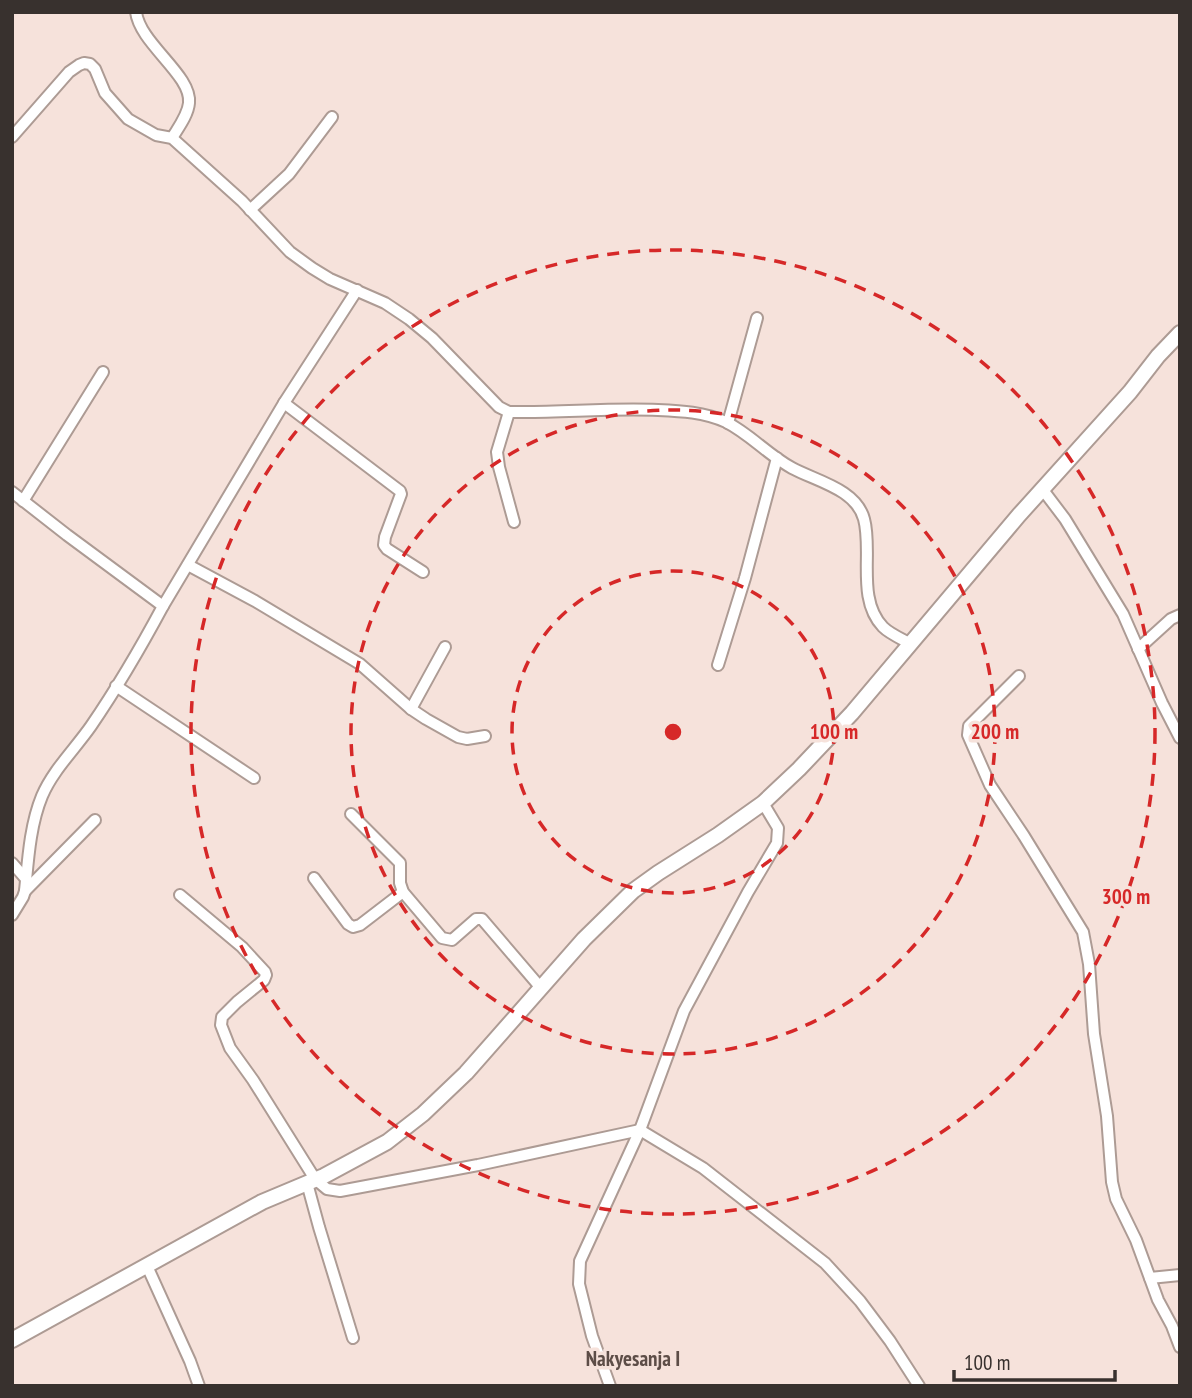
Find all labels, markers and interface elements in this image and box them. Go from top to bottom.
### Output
text: 100 m [810,718,858,745]
text: 200 m [971,718,1019,745]
centre of rings [661,720,685,744]
text: 300 m [1102,883,1150,910]
scale bar [954,1338,1115,1382]
district label: Nakyesanja I [586,1345,680,1372]
text: 100 m [964,1349,1010,1376]

